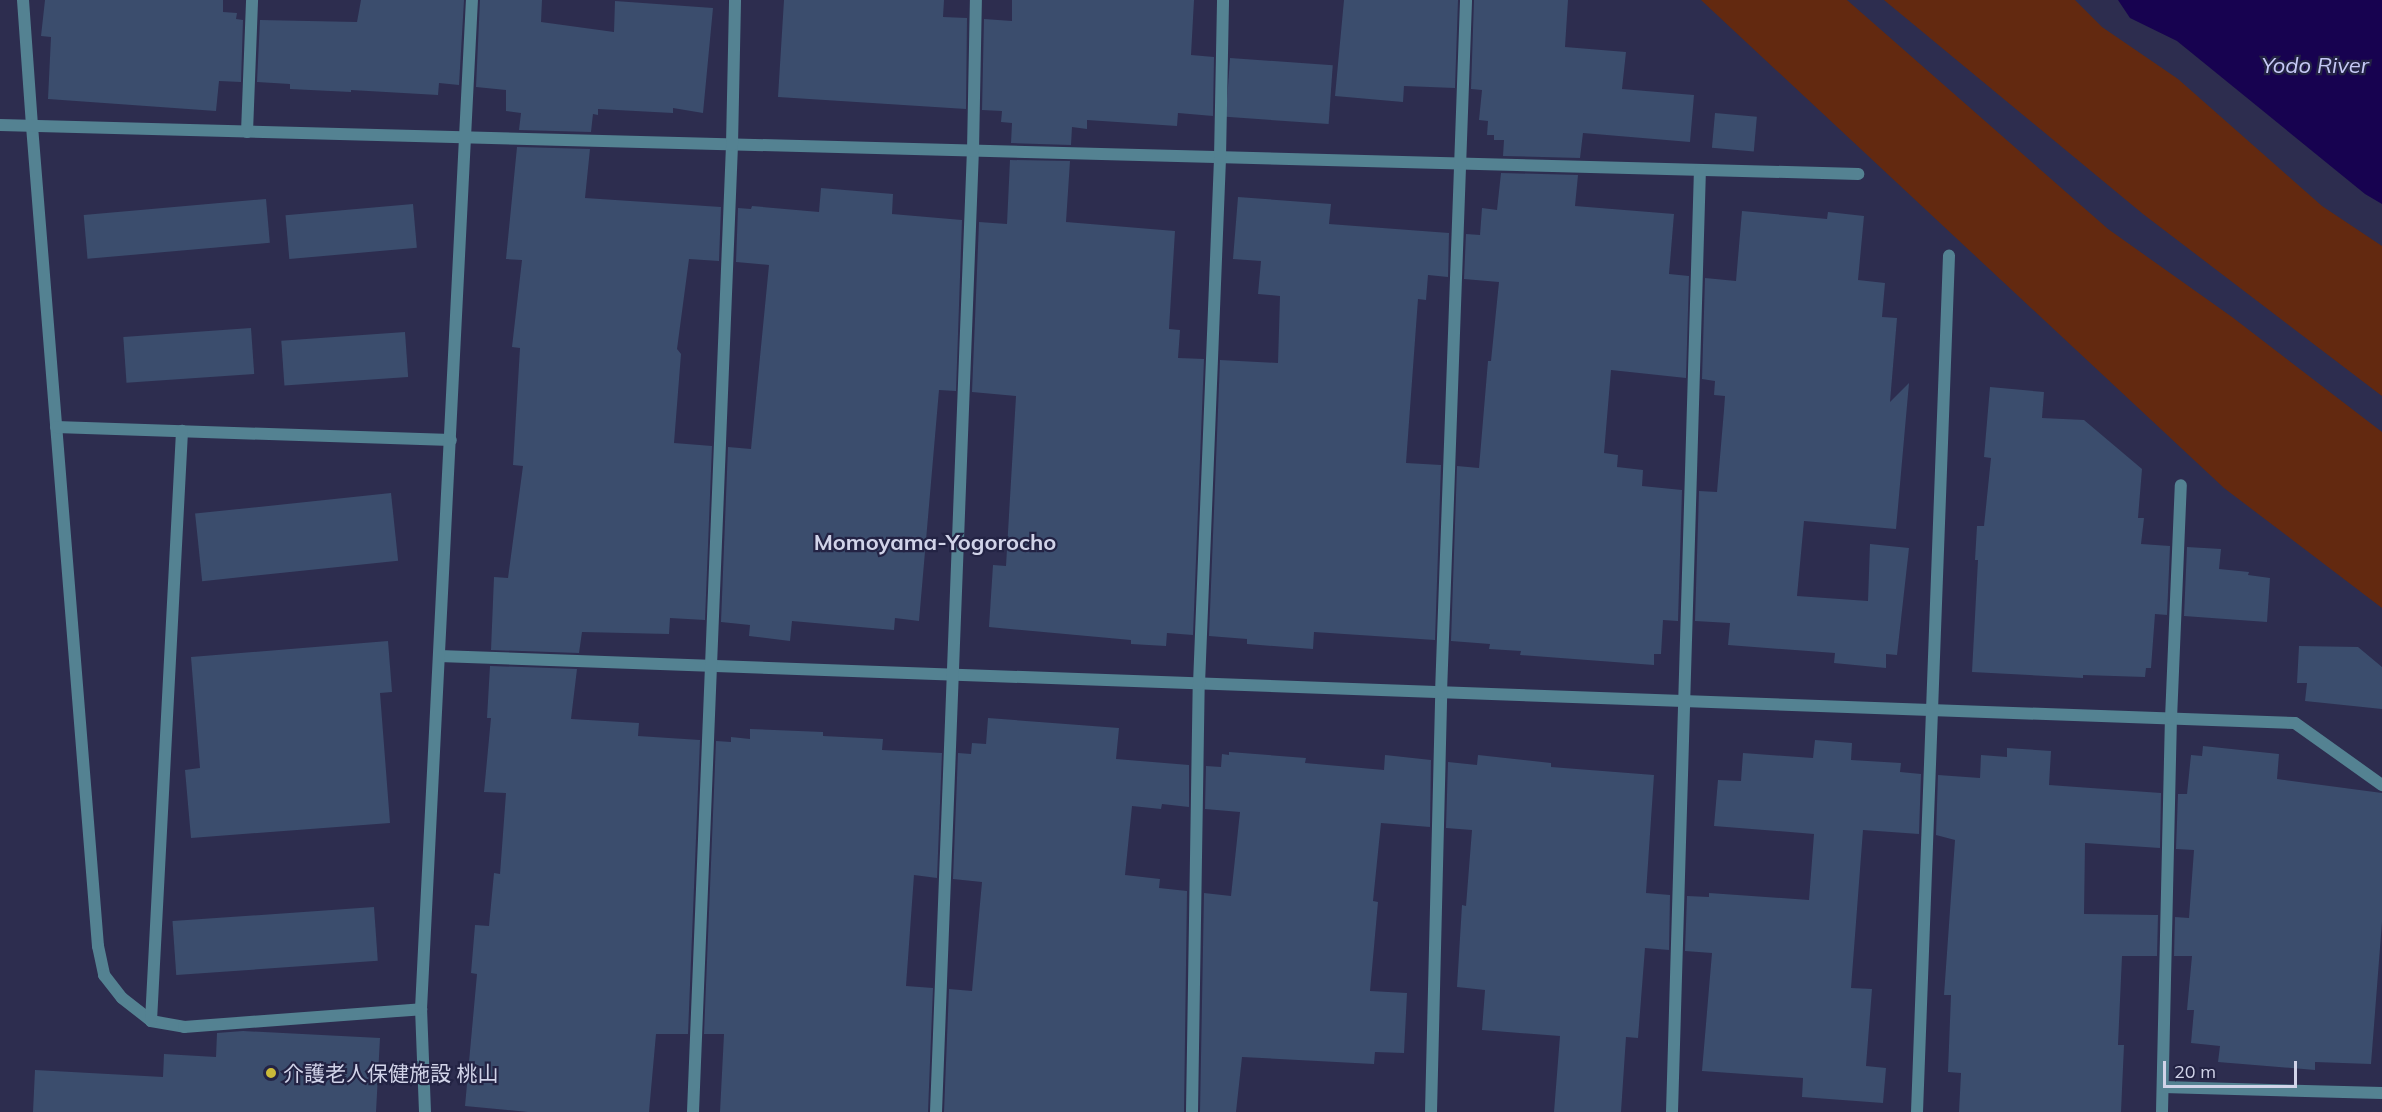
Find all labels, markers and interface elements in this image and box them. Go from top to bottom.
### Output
water label: Yodo River [2261,53,2369,79]
district label: Momoyama-Yogorocho [814,530,1056,556]
scale bar [2166,1049,2300,1087]
place label: 介護老人保健施設 桃山 [283,1060,498,1086]
text: 20 m [2174,1060,2216,1083]
marker: 介護老人保健施設 桃山 [264,1066,278,1080]

